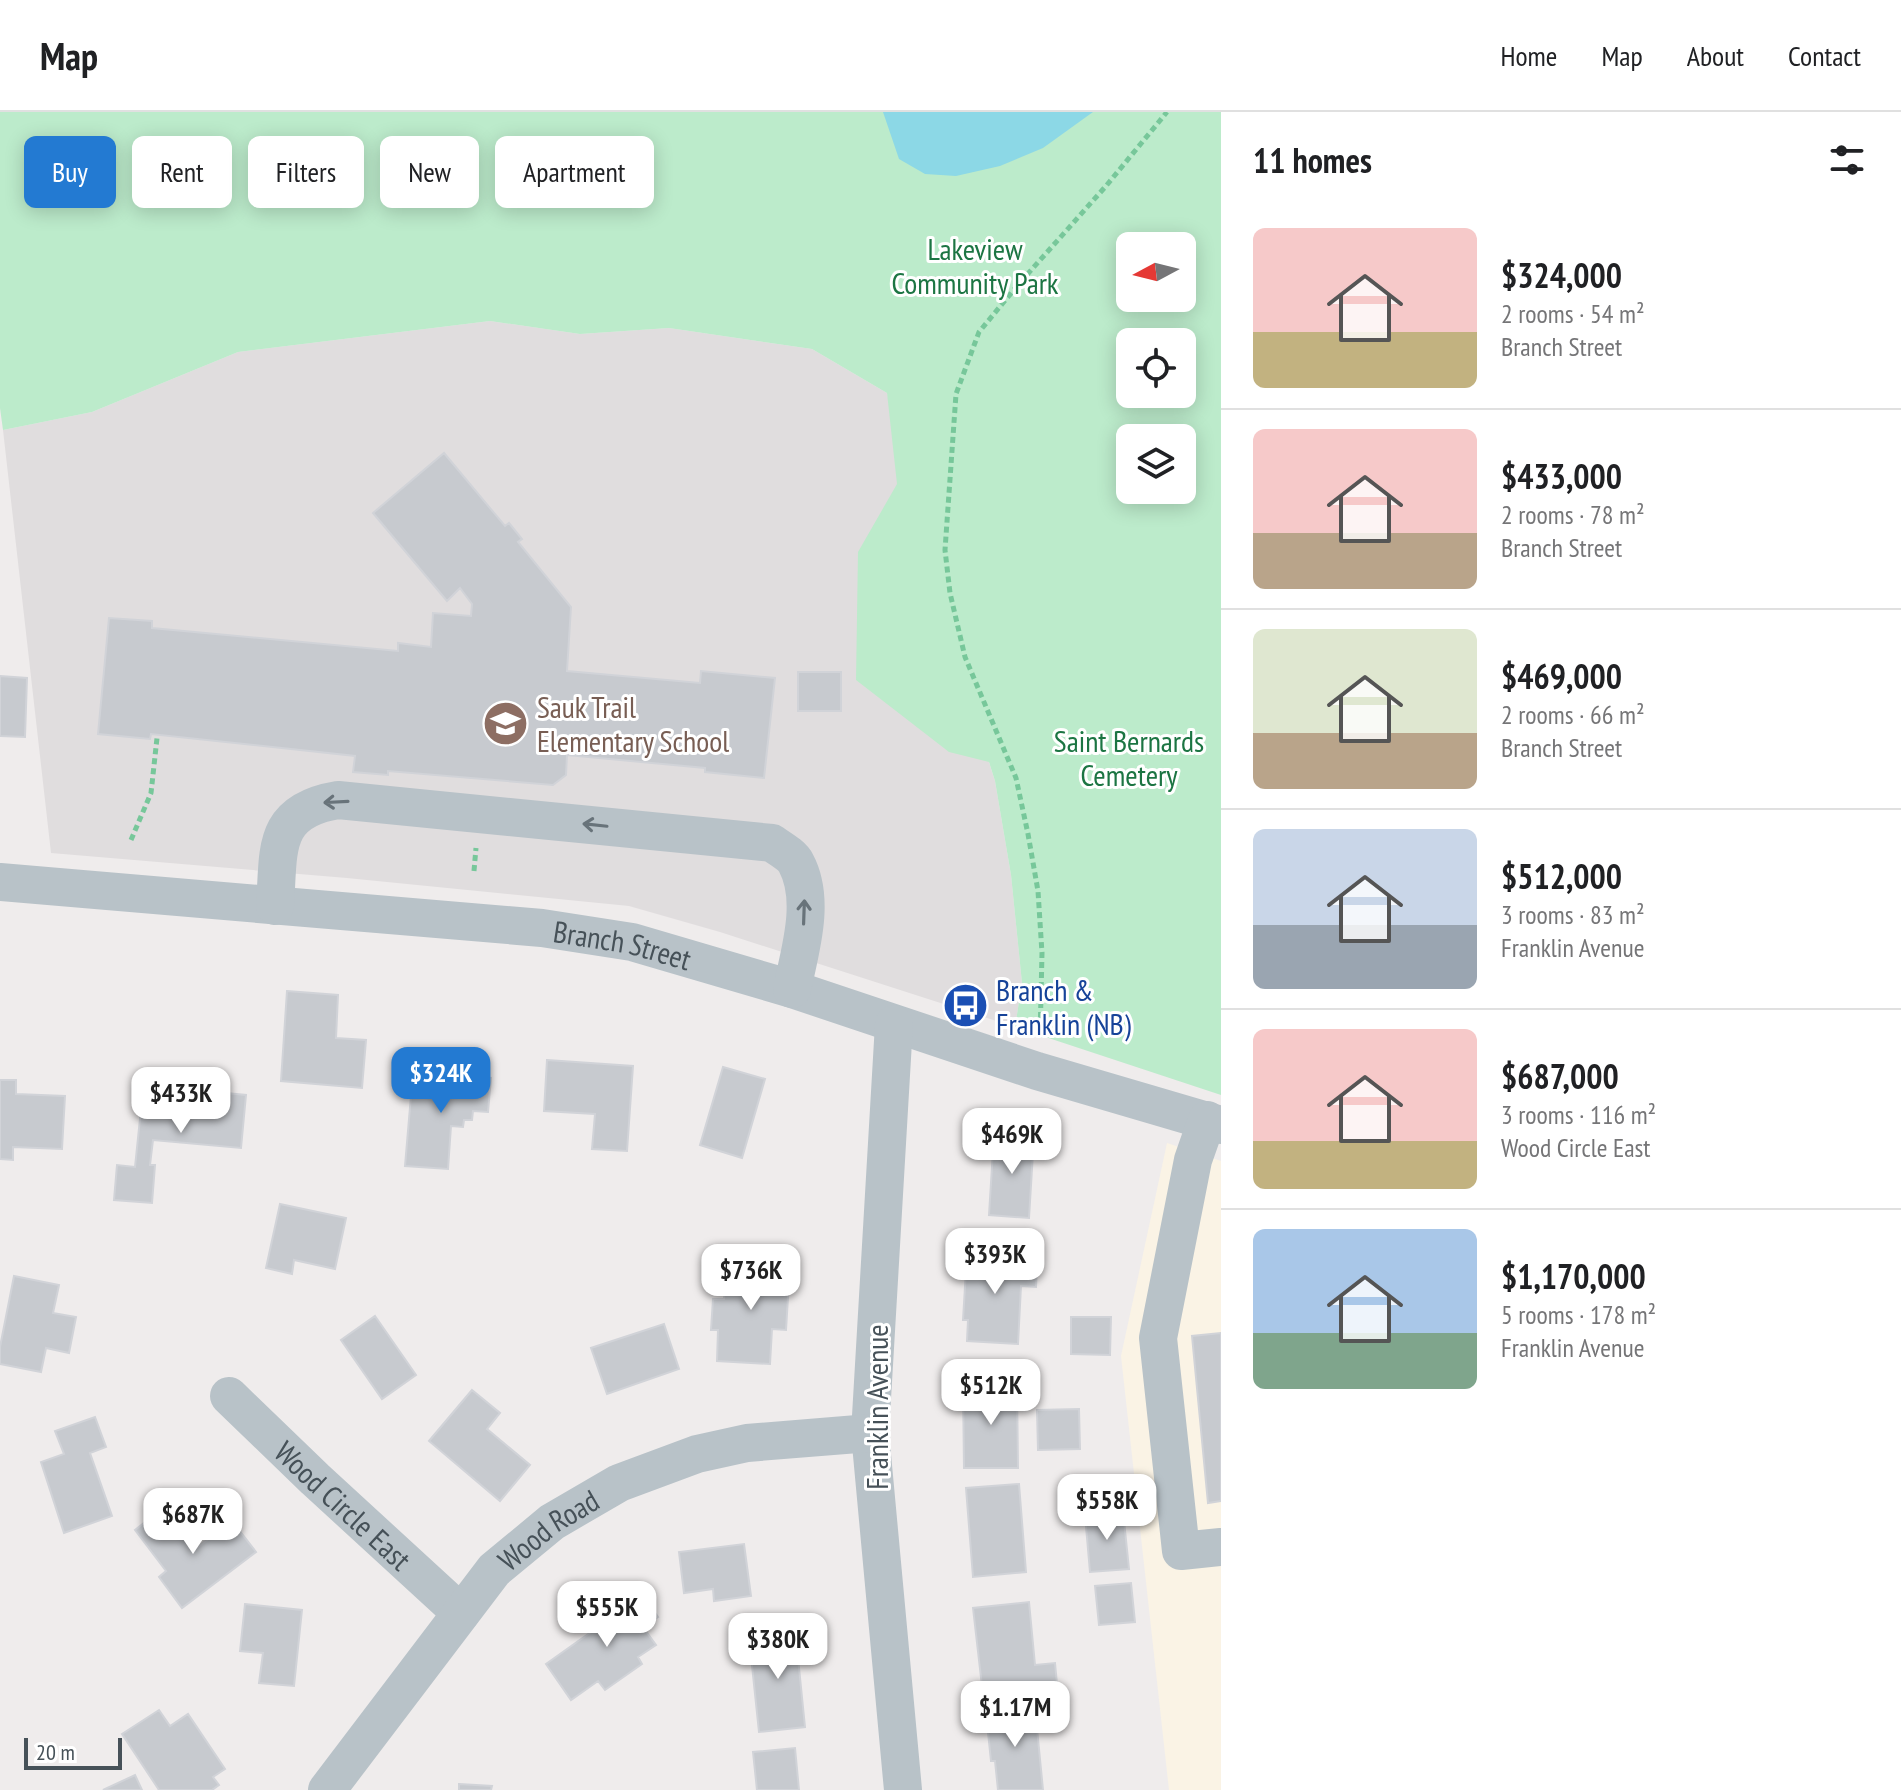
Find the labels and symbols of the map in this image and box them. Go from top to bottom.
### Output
park label: Lakeview Community Park [891,229,1059,302]
north arrow [1116,232,1196,312]
place label: Sauk Trail Elementary School [537,687,729,760]
school or university icon: Sauk Trail Elementary School [482,699,530,747]
park label: Saint Bernards Cemetery [1054,721,1204,794]
one-way arrow [324,794,350,809]
one-way arrow [582,818,609,833]
one-way arrow [796,899,811,926]
street label: Branch Street [551,911,697,978]
place label: Branch & Franklin (NB) [996,970,1131,1043]
bus stop icon: Branch & Franklin (NB) [941,982,989,1030]
pin: $324K [385,1047,497,1115]
pin: $433K [125,1067,237,1135]
pin: $469K [956,1108,1068,1176]
pin: $393K [939,1228,1051,1296]
pin: $736K [695,1244,807,1312]
street label: Franklin Avenue [857,1324,896,1490]
pin: $512K [935,1359,1047,1427]
street label: Wood Circle East [267,1432,421,1578]
pin: $558K [1051,1474,1163,1542]
street label: Wood Road [489,1480,605,1579]
pin: $687K [137,1488,249,1556]
pin: $555K [551,1581,663,1649]
pin: $380K [722,1613,834,1681]
pin: $1.17M [950,1681,1080,1749]
scale bar [24,1734,122,1770]

